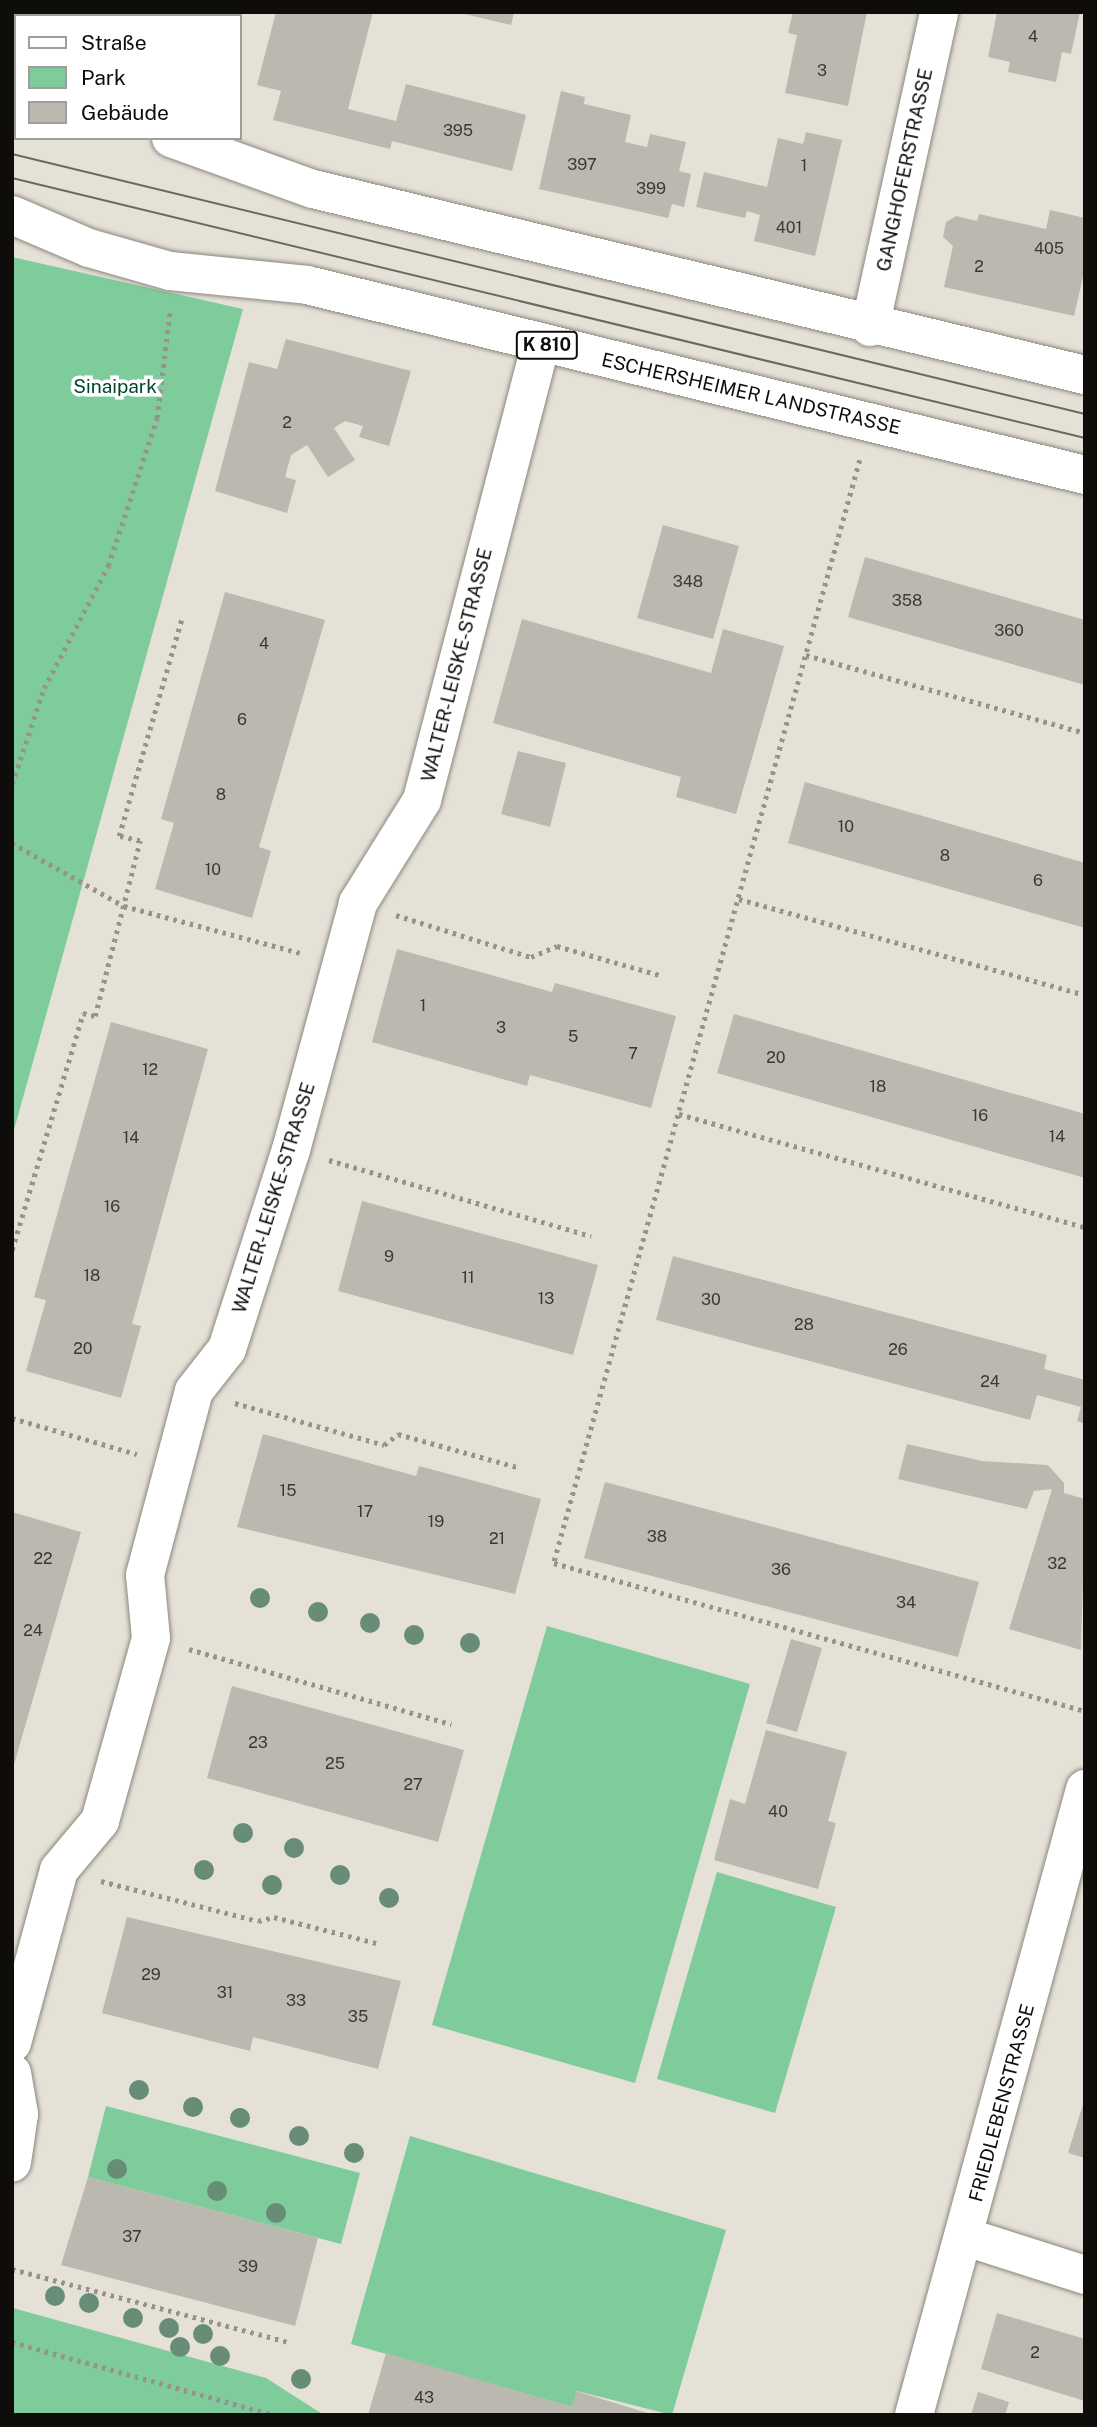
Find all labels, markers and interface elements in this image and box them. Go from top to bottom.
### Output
legend [14,14,242,140]
house number: 4 [1028,27,1038,47]
text: Straße [81,30,147,55]
house number: 3 [817,61,827,81]
text: Park [81,65,126,90]
street label: GANGHOFERSTRASSE [872,66,938,274]
text: Gebäude [81,100,169,125]
house number: 395 [443,121,473,141]
house number: 397 [567,155,597,175]
house number: 1 [801,156,807,176]
house number: 399 [636,179,666,199]
house number: 401 [776,218,802,238]
house number: 405 [1034,239,1064,259]
house number: 2 [974,257,984,277]
road number: K 810 [516,330,578,360]
street label: ESCHERSHEIMER LANDSTRASSE [599,348,903,440]
park label: Sinaipark [73,376,157,398]
house number: 2 [282,413,292,433]
street label: WALTER-LEISKE-STRASSE [417,546,497,784]
house number: 348 [673,572,703,592]
house number: 358 [892,591,922,611]
house number: 360 [994,621,1024,641]
house number: 4 [259,634,269,654]
house number: 6 [237,710,247,730]
house number: 8 [216,785,226,805]
house number: 10 [838,817,854,837]
house number: 8 [940,846,950,866]
house number: 10 [205,860,221,880]
house number: 6 [1033,871,1043,891]
house number: 1 [420,996,426,1016]
house number: 3 [496,1018,506,1038]
house number: 5 [568,1027,578,1047]
house number: 7 [628,1044,638,1064]
house number: 20 [766,1048,786,1068]
house number: 12 [142,1060,158,1080]
house number: 18 [870,1077,886,1097]
street label: WALTER-LEISKE-STRASSE [228,1080,320,1316]
house number: 16 [972,1106,988,1126]
house number: 14 [1049,1127,1065,1147]
house number: 14 [123,1128,139,1148]
house number: 16 [104,1197,120,1217]
house number: 9 [384,1247,394,1267]
house number: 18 [84,1266,100,1286]
house number: 11 [461,1268,475,1288]
house number: 13 [538,1289,554,1309]
house number: 30 [701,1290,721,1310]
house number: 28 [794,1315,814,1335]
house number: 20 [73,1339,93,1359]
house number: 26 [888,1340,908,1360]
house number: 24 [980,1372,1000,1392]
house number: 15 [280,1481,296,1501]
house number: 17 [357,1502,373,1522]
house number: 19 [428,1512,444,1532]
house number: 38 [647,1527,667,1547]
house number: 21 [489,1529,505,1549]
house number: 22 [33,1549,53,1569]
house number: 32 [1047,1554,1067,1574]
house number: 36 [771,1560,791,1580]
house number: 34 [896,1593,916,1613]
house number: 24 [23,1621,43,1641]
house number: 23 [248,1733,268,1753]
house number: 25 [325,1754,345,1774]
house number: 27 [403,1775,423,1795]
house number: 40 [768,1802,788,1822]
house number: 29 [141,1965,161,1985]
house number: 31 [217,1983,233,2003]
house number: 33 [286,1991,306,2011]
street label: FRIEDLEBENSTRASSE [965,2002,1039,2204]
house number: 35 [348,2007,368,2027]
house number: 37 [122,2227,142,2247]
house number: 39 [238,2257,258,2277]
house number: 2 [1030,2343,1040,2363]
house number: 43 [414,2388,434,2408]

